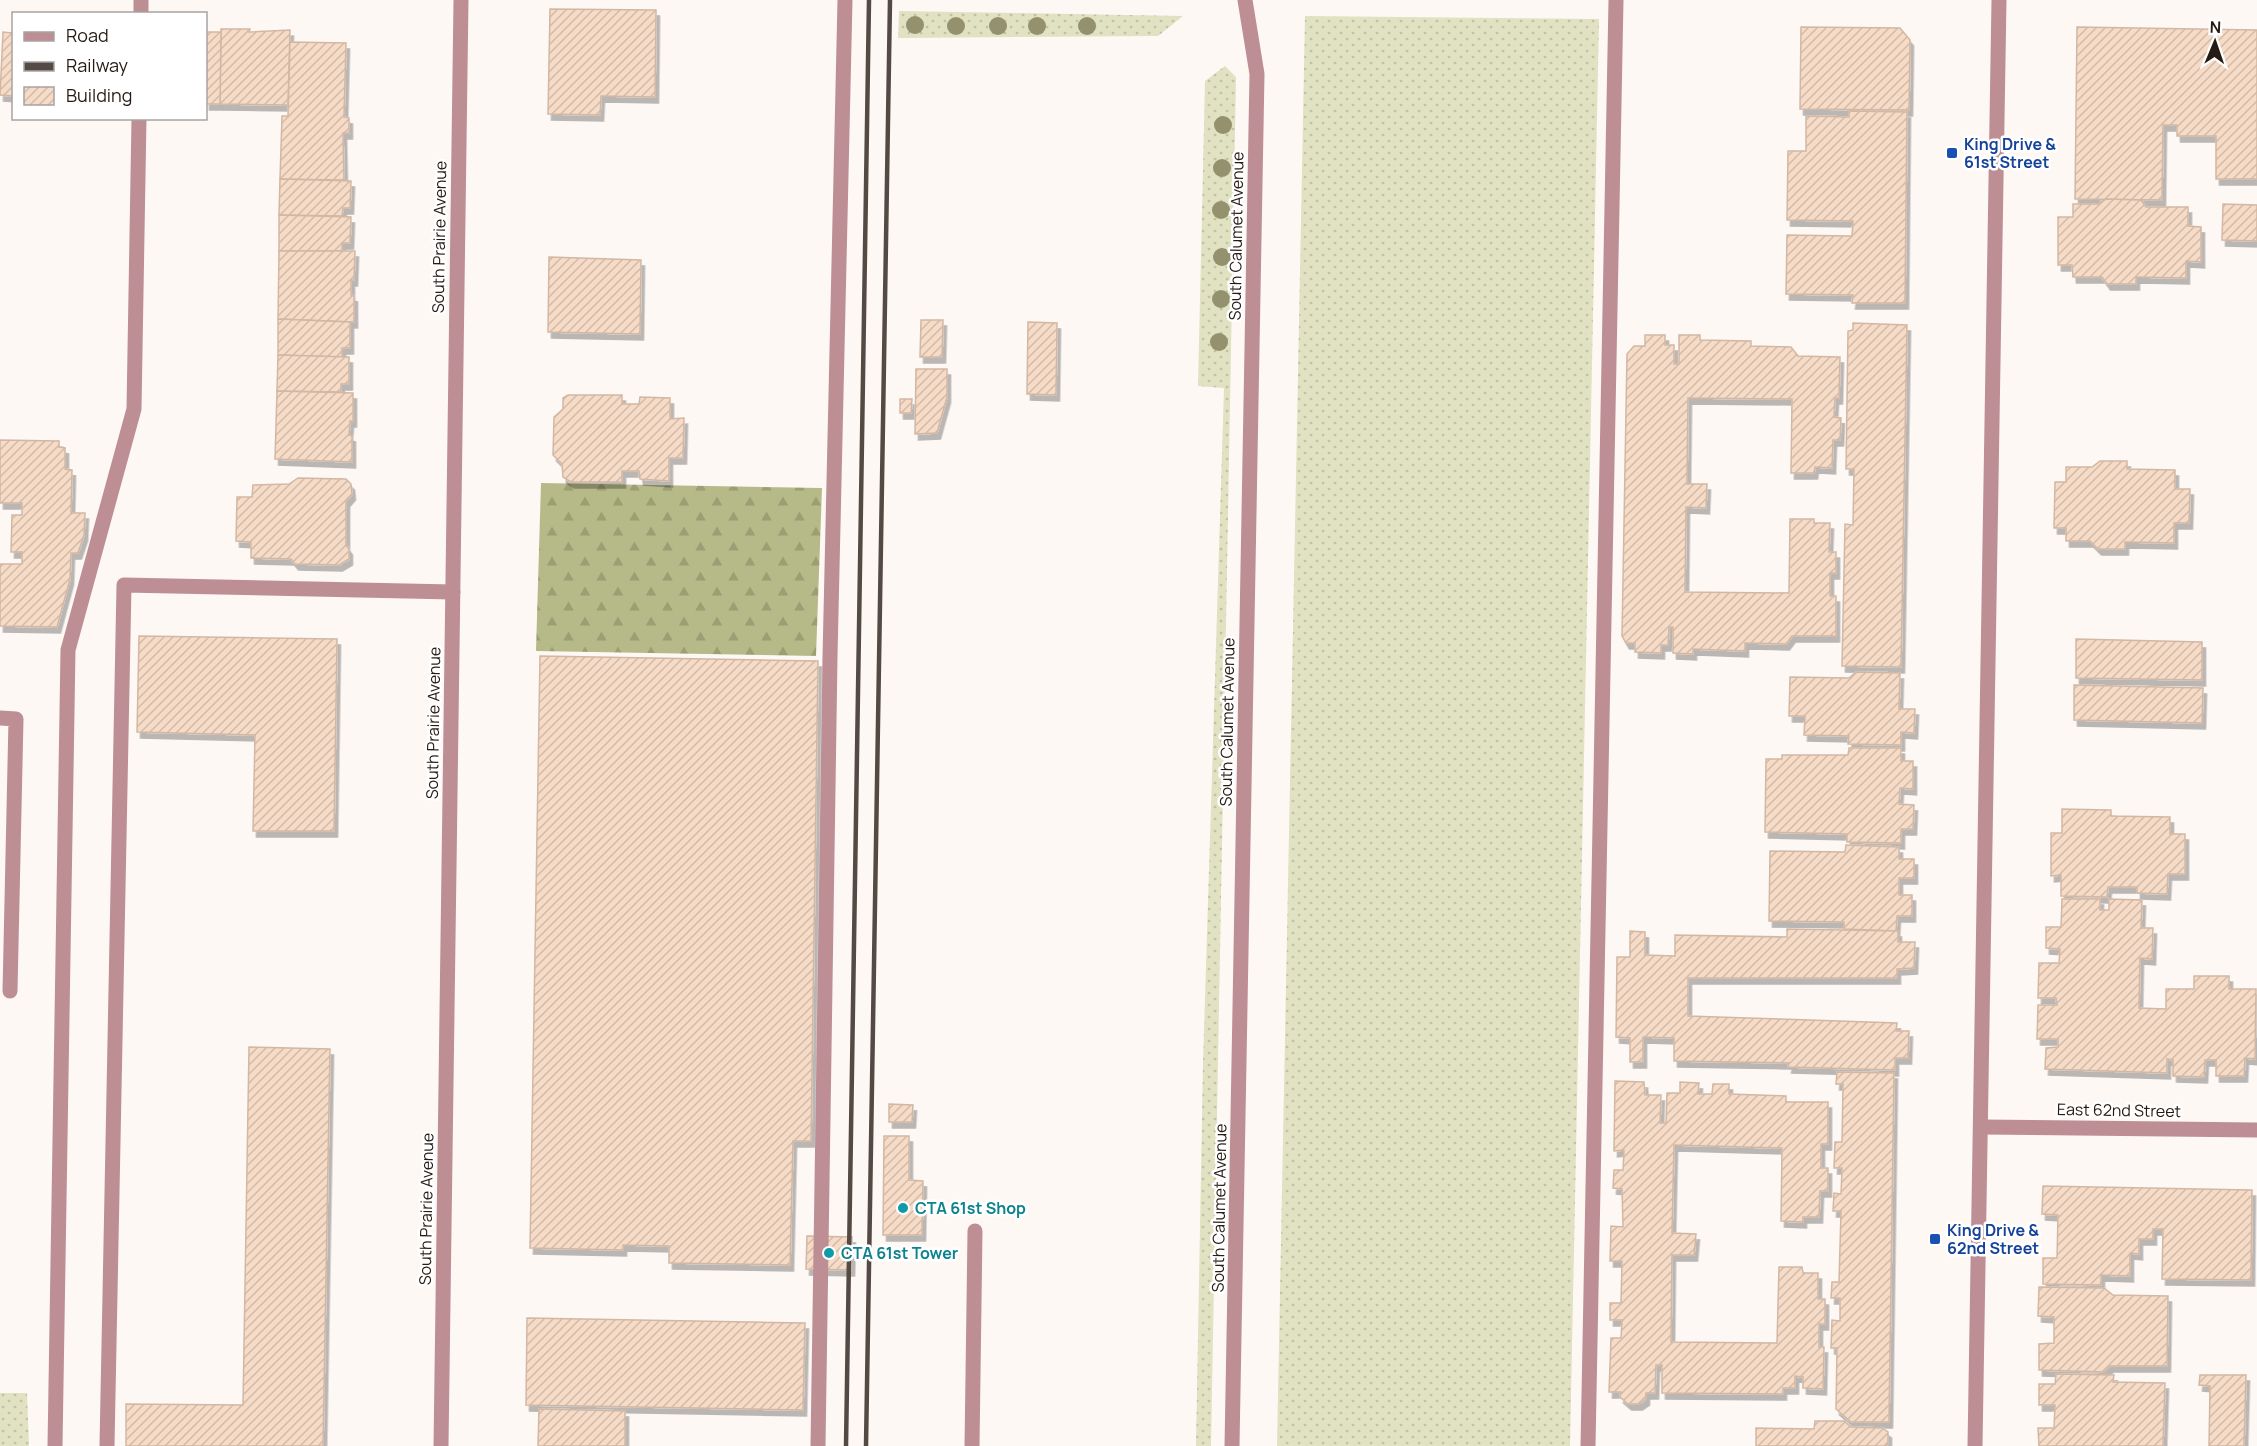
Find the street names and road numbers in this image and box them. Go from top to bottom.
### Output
street label: South Calumet Avenue [1224,151,1248,321]
street label: South Prairie Avenue [427,161,451,313]
street label: South Calumet Avenue [1215,637,1239,807]
street label: South Prairie Avenue [421,647,445,799]
street label: East 62nd Street [2057,1098,2181,1122]
street label: South Calumet Avenue [1207,1123,1231,1293]
street label: South Prairie Avenue [414,1133,438,1285]

